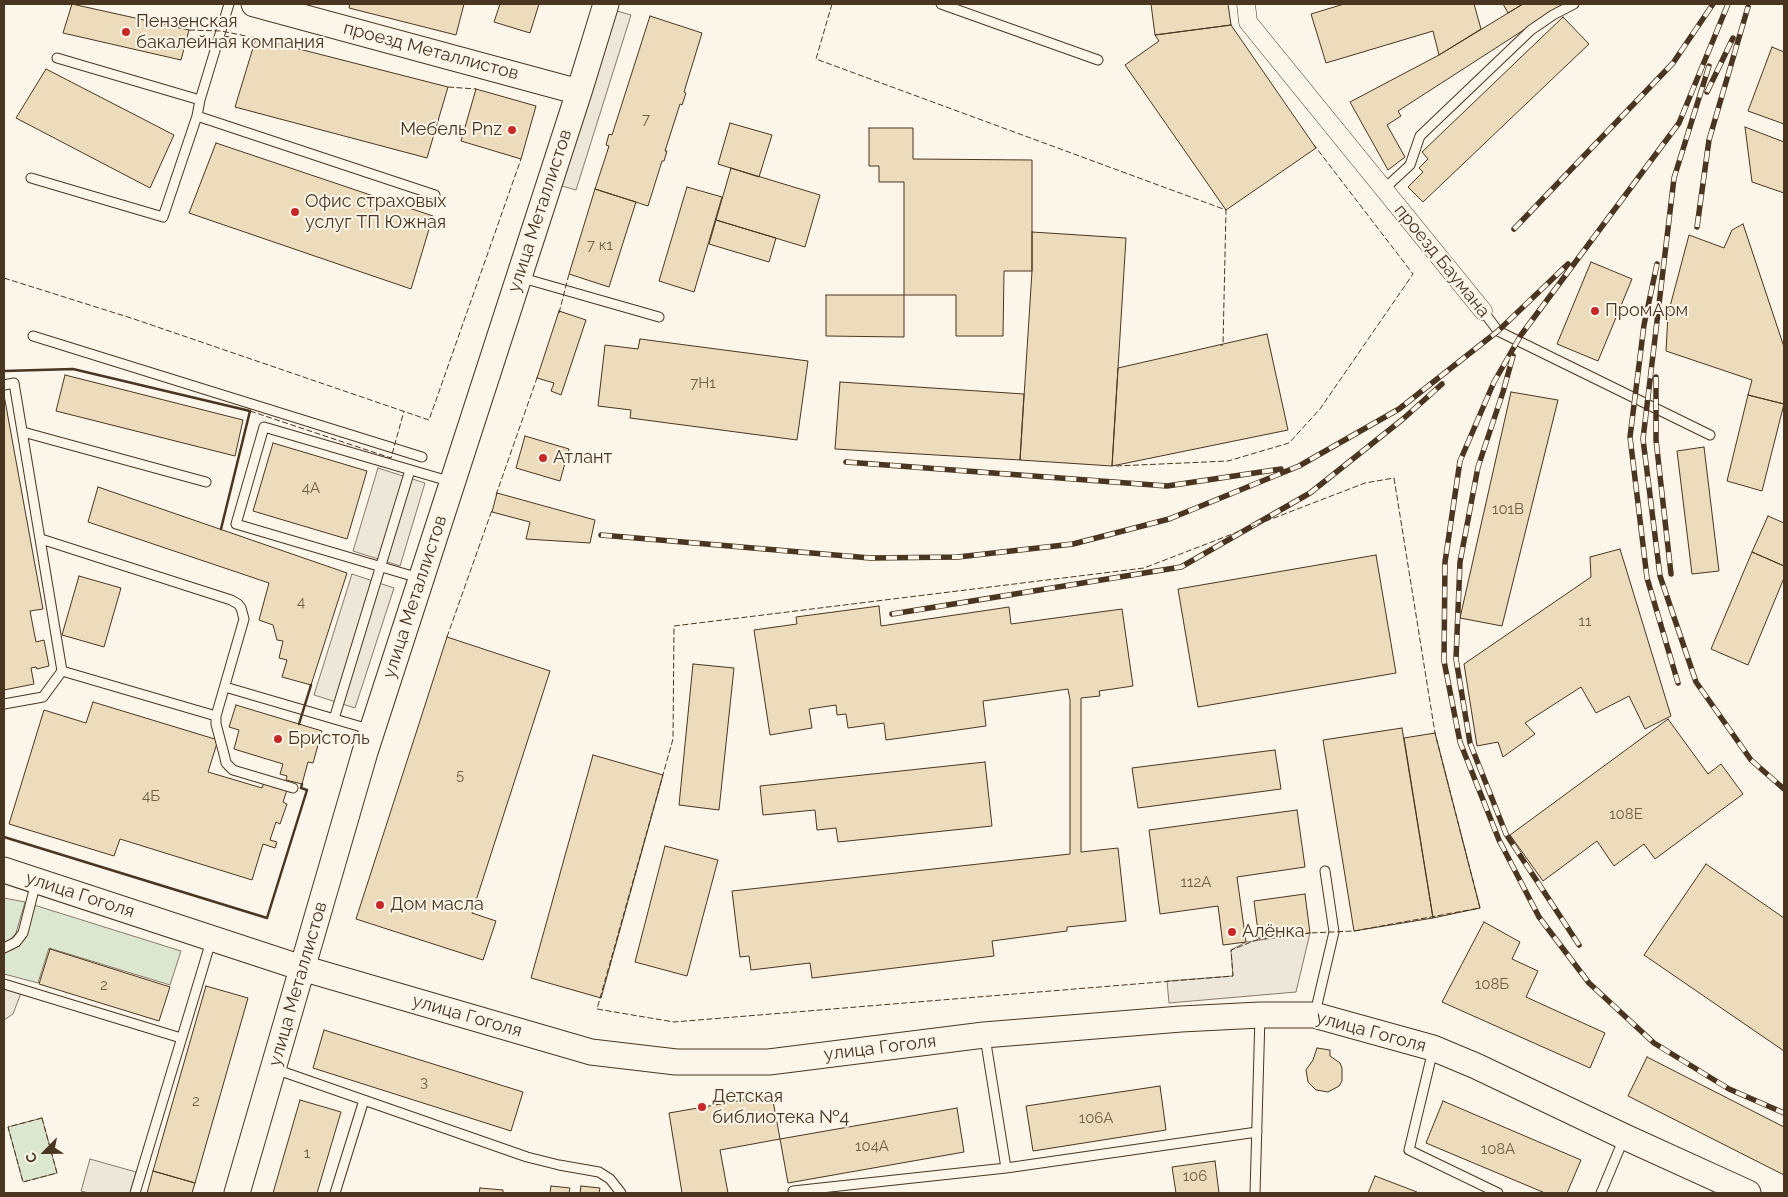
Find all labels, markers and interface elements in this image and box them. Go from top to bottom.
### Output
place label: Пензенская бакалейная компания [136,11,324,54]
street label: проезд Металлистов [341,17,521,85]
marker: Пензенская бакалейная компания [120,26,132,38]
house number: 7 [642,110,650,128]
place label: Мебель Pnz [400,119,502,141]
marker: Мебель Pnz [506,124,518,136]
street label: улица Металлистов [503,127,577,295]
place label: Офис страховых услуг ТП Южная [305,191,446,233]
street label: проезд Баумана [1390,200,1494,322]
marker: Офис страховых услуг ТП Южная [289,206,301,218]
house number: 7 к1 [587,236,613,254]
place label: ПромАрм [1605,300,1688,322]
marker: ПромАрм [1589,305,1601,317]
house number: 7Н1 [690,374,716,392]
place label: Атлант [553,447,612,469]
marker: Атлант [537,452,549,464]
house number: 4А [302,479,320,497]
house number: 101В [1492,500,1524,518]
street label: улица Металлистов [378,513,452,681]
house number: 4 [297,593,305,611]
house number: 11 [1579,612,1591,630]
place label: Бристоль [288,728,370,750]
marker: Бристоль [272,733,284,745]
house number: 5 [456,766,464,784]
house number: 4Б [142,787,160,805]
house number: 108Е [1609,805,1643,823]
street label: улица Гоголя [23,867,137,923]
house number: 112А [1181,873,1211,891]
place label: Дом масла [390,894,484,916]
street label: улица Металлистов [264,899,332,1069]
marker: Дом масла [374,899,386,911]
place label: Алёнка [1242,921,1305,943]
marker: Алёнка [1226,926,1238,938]
house number: 108Б [1475,975,1509,993]
house number: 2 [100,976,108,994]
street label: улица Гоголя [410,990,524,1042]
street label: улица Гоголя [1314,1007,1428,1057]
street label: улица Гоголя [823,1030,937,1066]
house number: 3 [420,1073,428,1091]
place label: Детская библиотека №4 [712,1086,849,1128]
house number: 2 [192,1092,200,1110]
marker: Детская библиотека №4 [696,1101,708,1113]
house number: 106А [1079,1109,1113,1127]
north arrow [20,1127,70,1177]
house number: 104А [855,1137,889,1155]
house number: 108А [1481,1140,1515,1158]
house number: 1 [304,1144,310,1162]
text: С [22,1150,40,1165]
house number: 106 [1183,1167,1207,1185]

